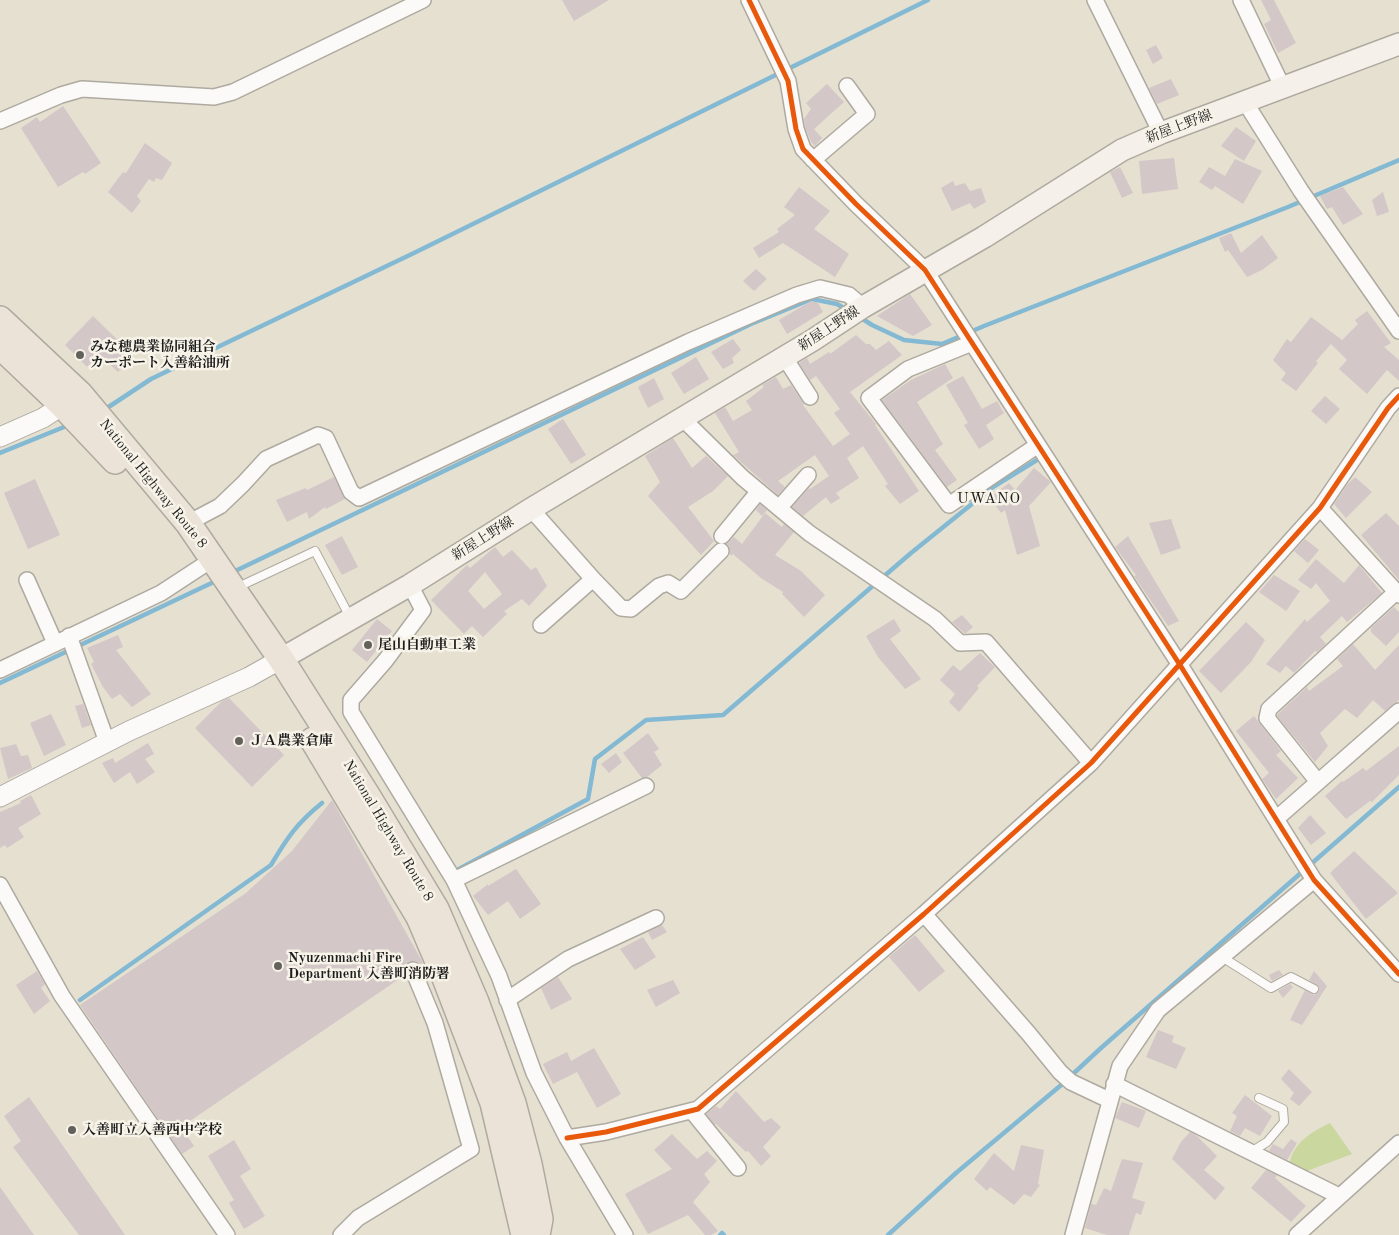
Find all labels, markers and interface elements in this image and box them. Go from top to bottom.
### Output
street label: 新屋上野線 [1143,107,1215,147]
street label: 新屋上野線 [795,303,863,355]
place label: みな穂農業協同組合 カーポート入善給油所 [90,339,230,372]
marker: みな穂農業協同組合 カーポート入善給油所 [74,349,86,361]
street label: National Highway Route 8 [96,416,210,552]
district label: UWANO [956,490,1022,508]
street label: 新屋上野線 [449,513,517,565]
place label: 尾山自動車工業 [378,637,476,653]
marker: 尾山自動車工業 [362,639,374,651]
place label: ＪＡ農業倉庫 [249,733,333,749]
marker: ＪＡ農業倉庫 [233,735,245,747]
street label: National Highway Route 8 [339,757,437,905]
place label: Nyuzenmachi Fire Department 入善町消防署 [288,950,450,982]
marker: Nyuzenmachi Fire Department 入善町消防署 [272,960,284,972]
place label: 入善町立入善西中学校 [82,1122,222,1138]
marker: 入善町立入善西中学校 [66,1124,78,1136]

